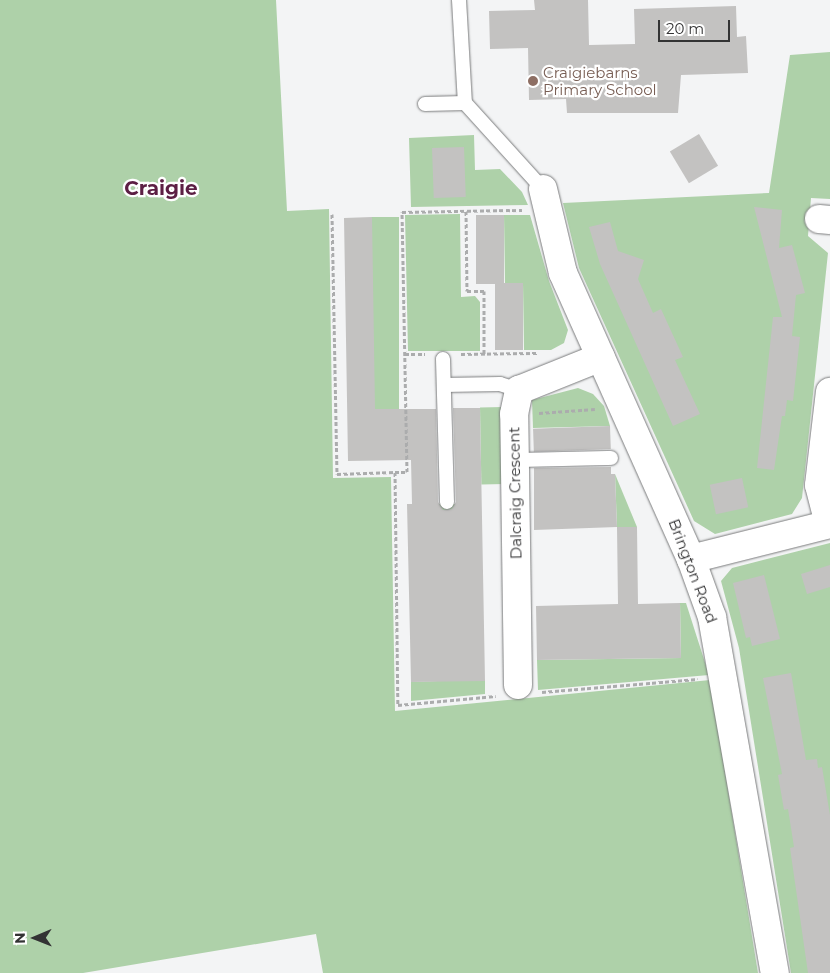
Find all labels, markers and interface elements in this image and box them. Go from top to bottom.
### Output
scale bar [660,10,732,42]
text: 20 m [666,19,704,38]
place label: Craigiebarns Primary School [543,63,657,98]
marker: Craigiebarns Primary School [527,75,539,87]
district label: Craigie [124,176,198,200]
street label: Dalcraig Crescent [505,427,525,559]
street label: Brington Road [665,516,721,626]
north arrow [10,913,60,963]
text: N [11,932,29,944]

